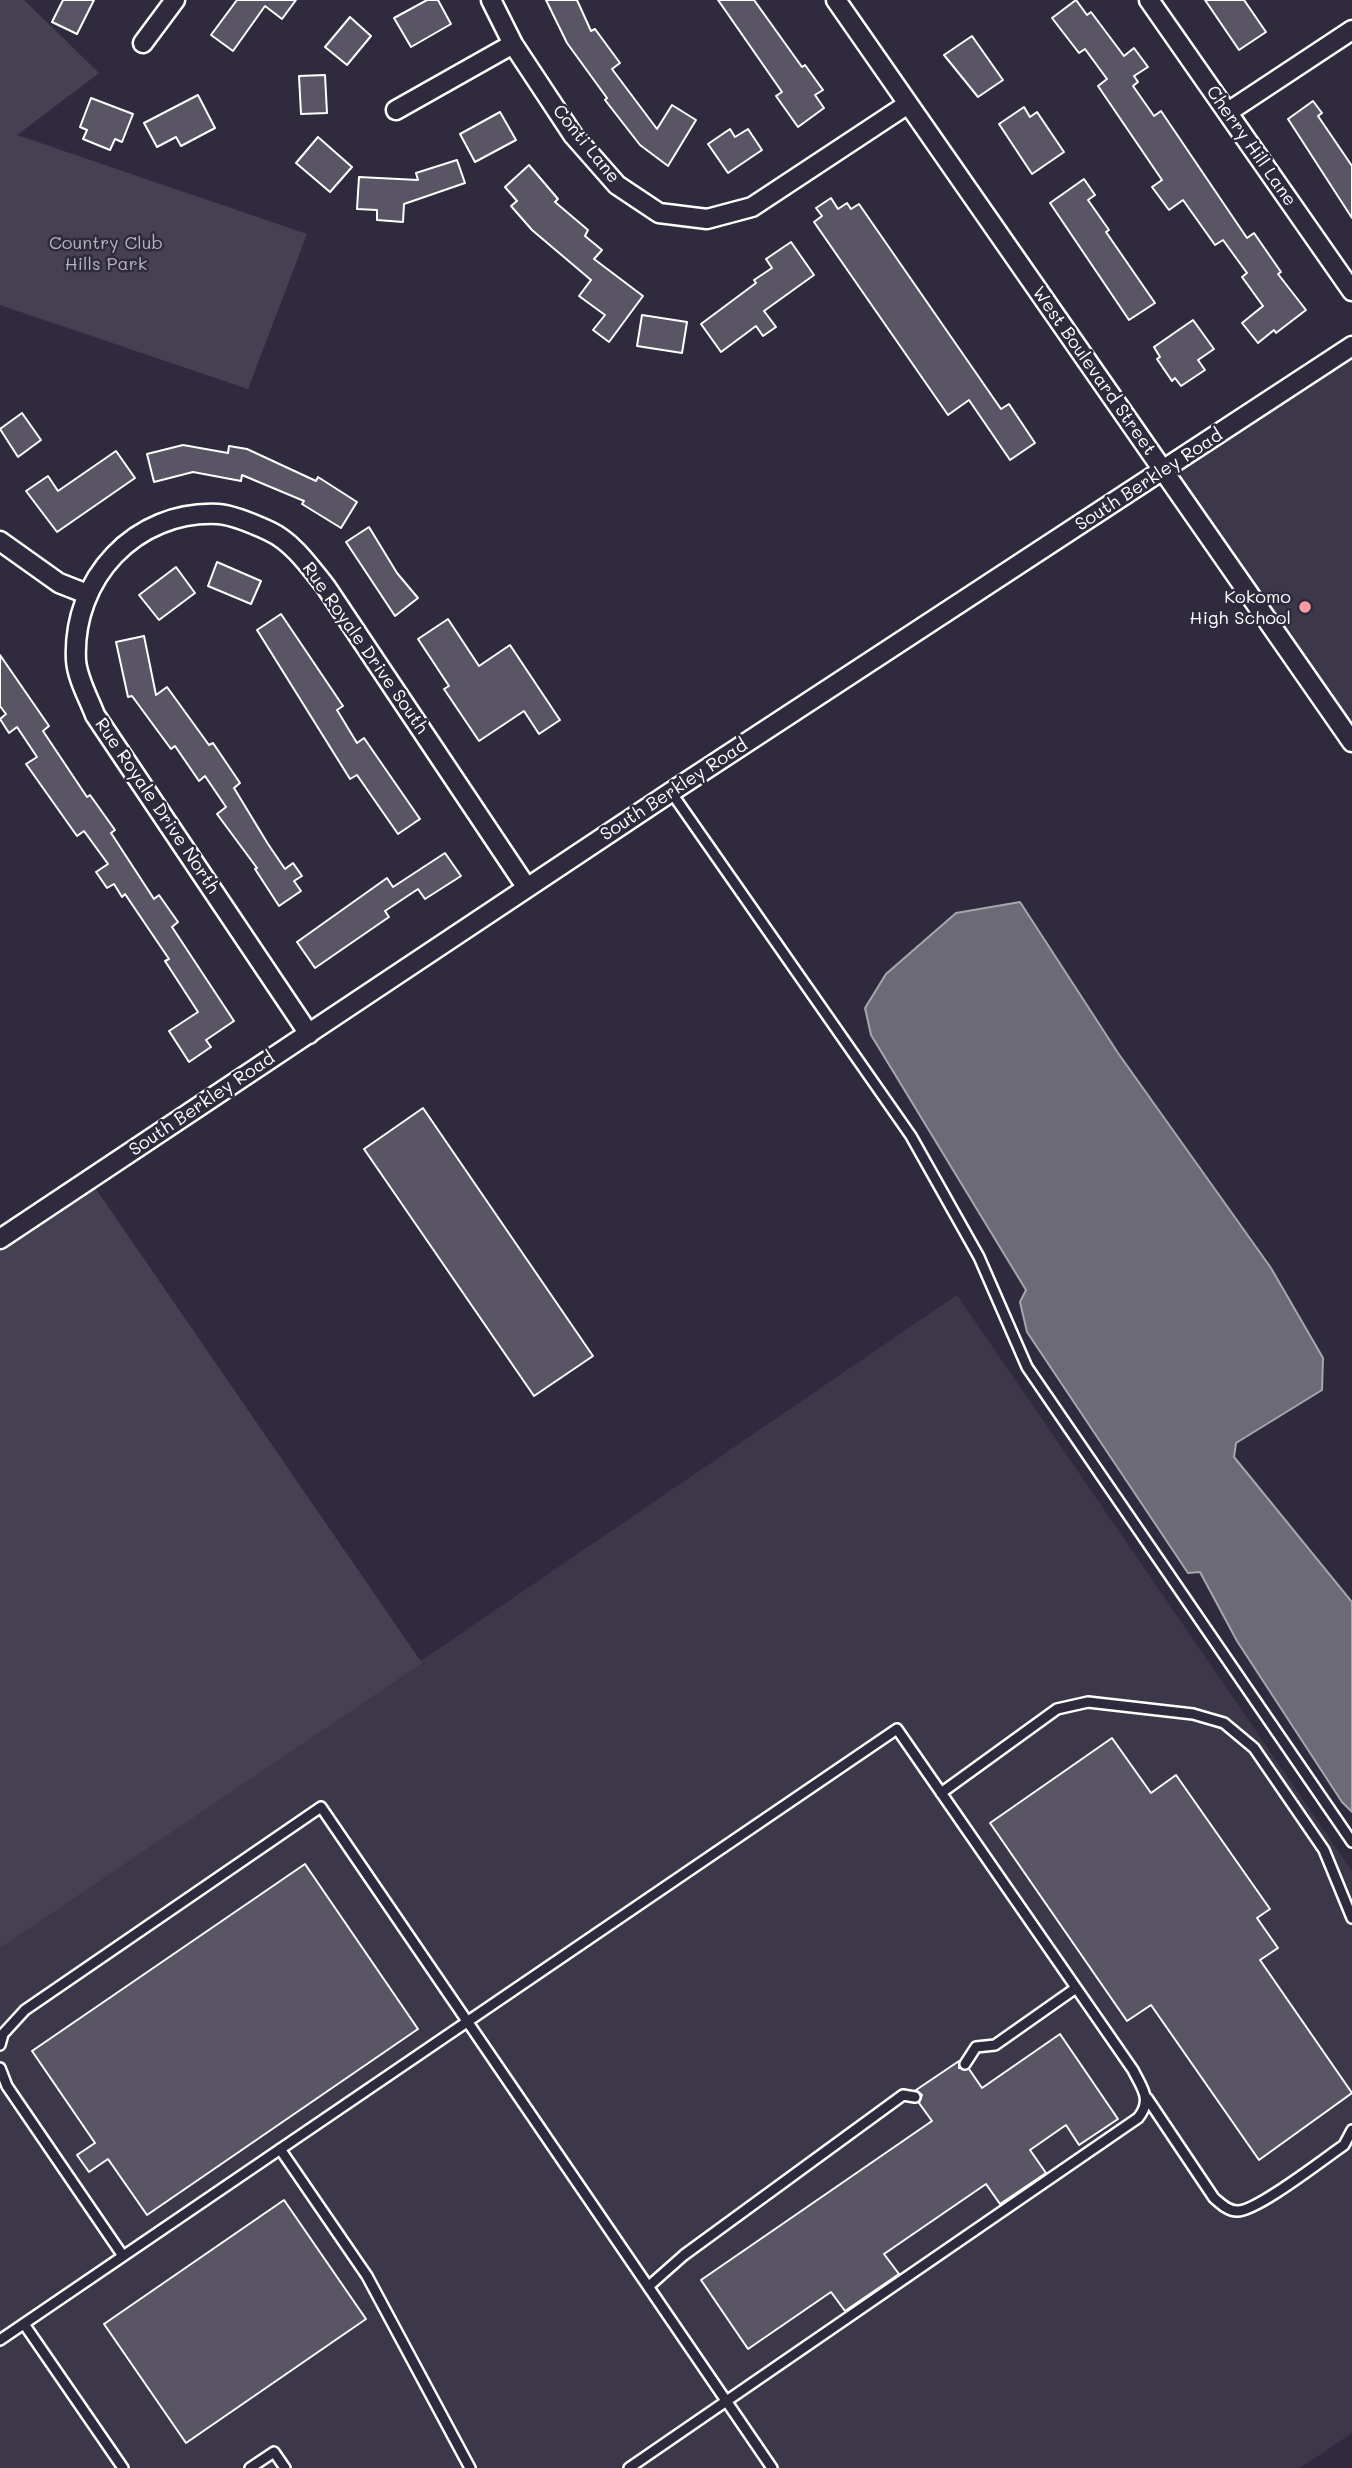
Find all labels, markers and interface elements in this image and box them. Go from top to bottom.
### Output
street label: Cherry Hill Lane [1201,82,1301,210]
street label: Conti Lane [548,100,624,188]
park label: Country Club Hills Park [49,232,163,274]
street label: West Boulevard Street [1028,282,1160,460]
street label: South Berkley Road [1071,424,1227,536]
street label: Rue Royale Drive South [297,558,433,738]
place label: Kokomo High School [1190,586,1291,628]
marker: Kokomo High School [1297,599,1313,615]
street label: Rue Royale Drive North [90,714,224,898]
street label: South Berkley Road [596,734,752,846]
street label: South Berkley Road [125,1047,279,1161]

